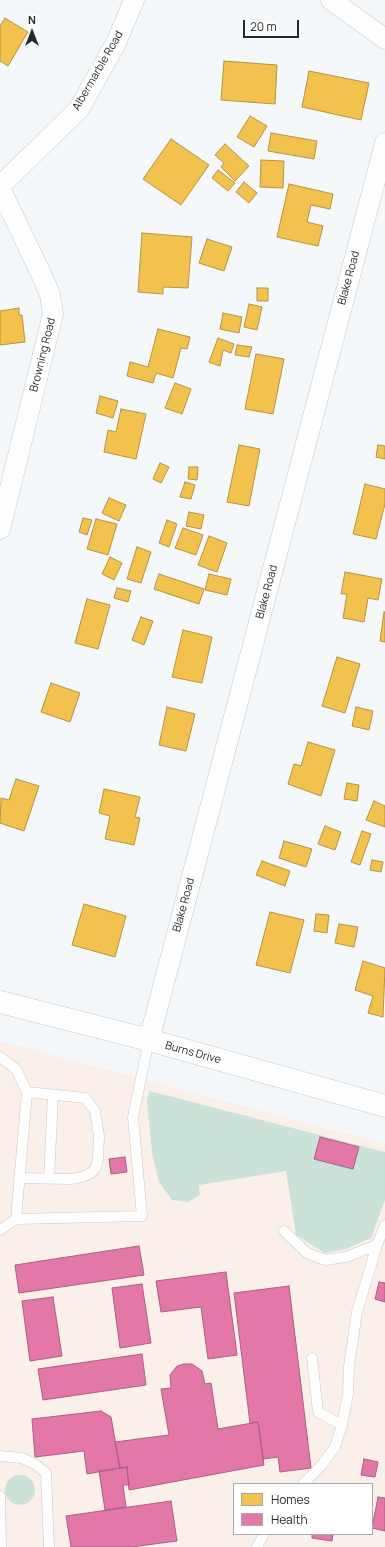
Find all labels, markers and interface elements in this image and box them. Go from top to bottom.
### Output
north arrow [12,12,52,52]
text: N [28,12,36,27]
scale bar [245,12,301,38]
text: 20 m [250,18,277,35]
street label: Albermarble Road [70,29,126,113]
street label: Blake Road [335,250,363,306]
street label: Browning Road [27,317,59,393]
street label: Blake Road [253,564,281,620]
street label: Blake Road [170,877,198,933]
street label: Burns Drive [164,1039,222,1067]
legend [233,1483,373,1535]
text: Homes [271,1491,310,1508]
text: Health [271,1511,308,1528]

